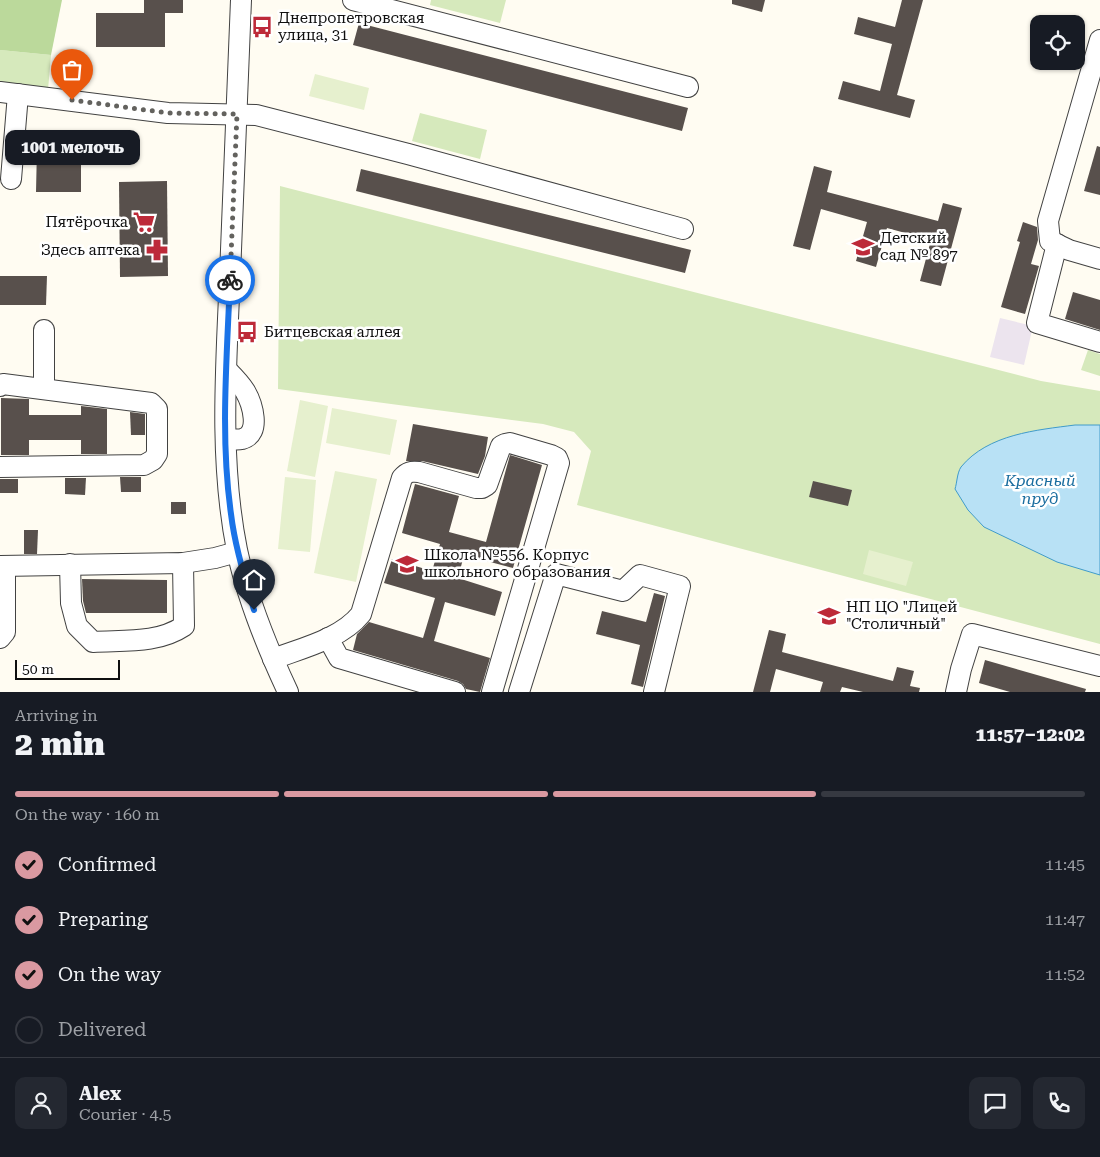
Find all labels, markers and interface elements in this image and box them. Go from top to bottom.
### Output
place label: Днепропетровская улица, 31 [278,9,425,44]
bus stop icon: Днепропетровская улица, 31 [249,14,275,40]
map controls [1030,15,1085,70]
button: locate [1030,15,1085,70]
pin [51,49,93,100]
icon: bag [58,56,86,84]
callout: 1001 мелочь [5,130,140,165]
text: 1001 мелочь [21,138,124,157]
supermarket icon: Пятёрочка [131,209,157,235]
place label: Пятёрочка [45,213,128,231]
place label: Детский сад № 897 [880,229,958,264]
school or university icon: Детский сад № 897 [850,234,876,260]
pharmacy icon: Здесь аптека [144,237,170,263]
place label: Здесь аптека [41,241,140,259]
courier [205,255,255,305]
icon: bike [216,266,244,294]
bus stop icon: Битцевская аллея [234,319,260,345]
place label: Битцевская аллея [264,323,401,341]
water label: Красный пруд [1003,471,1076,508]
place label: Школа №556. Корпус школьного образования [424,546,611,581]
school or university icon: Школа №556. Корпус школьного образования [394,551,420,577]
pin [233,559,275,610]
icon: home [240,566,268,594]
place label: НП ЦО "Лицей "Столичный" [846,598,957,633]
school or university icon: НП ЦО "Лицей "Столичный" [816,603,842,629]
scale bar [15,657,120,680]
text: 50 m [22,661,54,677]
text: Arriving in [15,706,98,725]
text: 11:57–12:02 [976,723,1085,746]
text: 2 min [15,725,105,763]
text: On the way · 160 m [15,805,160,824]
icon: check [15,851,43,879]
text: Confirmed [58,853,156,876]
text: 11:45 [1045,855,1085,874]
icon: check [15,906,43,934]
text: Preparing [58,908,148,931]
text: 11:47 [1045,910,1085,929]
icon: check [15,961,43,989]
text: On the way [58,963,161,986]
text: 11:52 [1045,965,1085,984]
text: Delivered [58,1018,146,1041]
button: person [15,1077,67,1129]
button: chat [969,1077,1021,1129]
button: phone [1033,1077,1085,1129]
text: Alex [79,1082,121,1105]
text: Courier · 4.5 [79,1105,172,1124]

